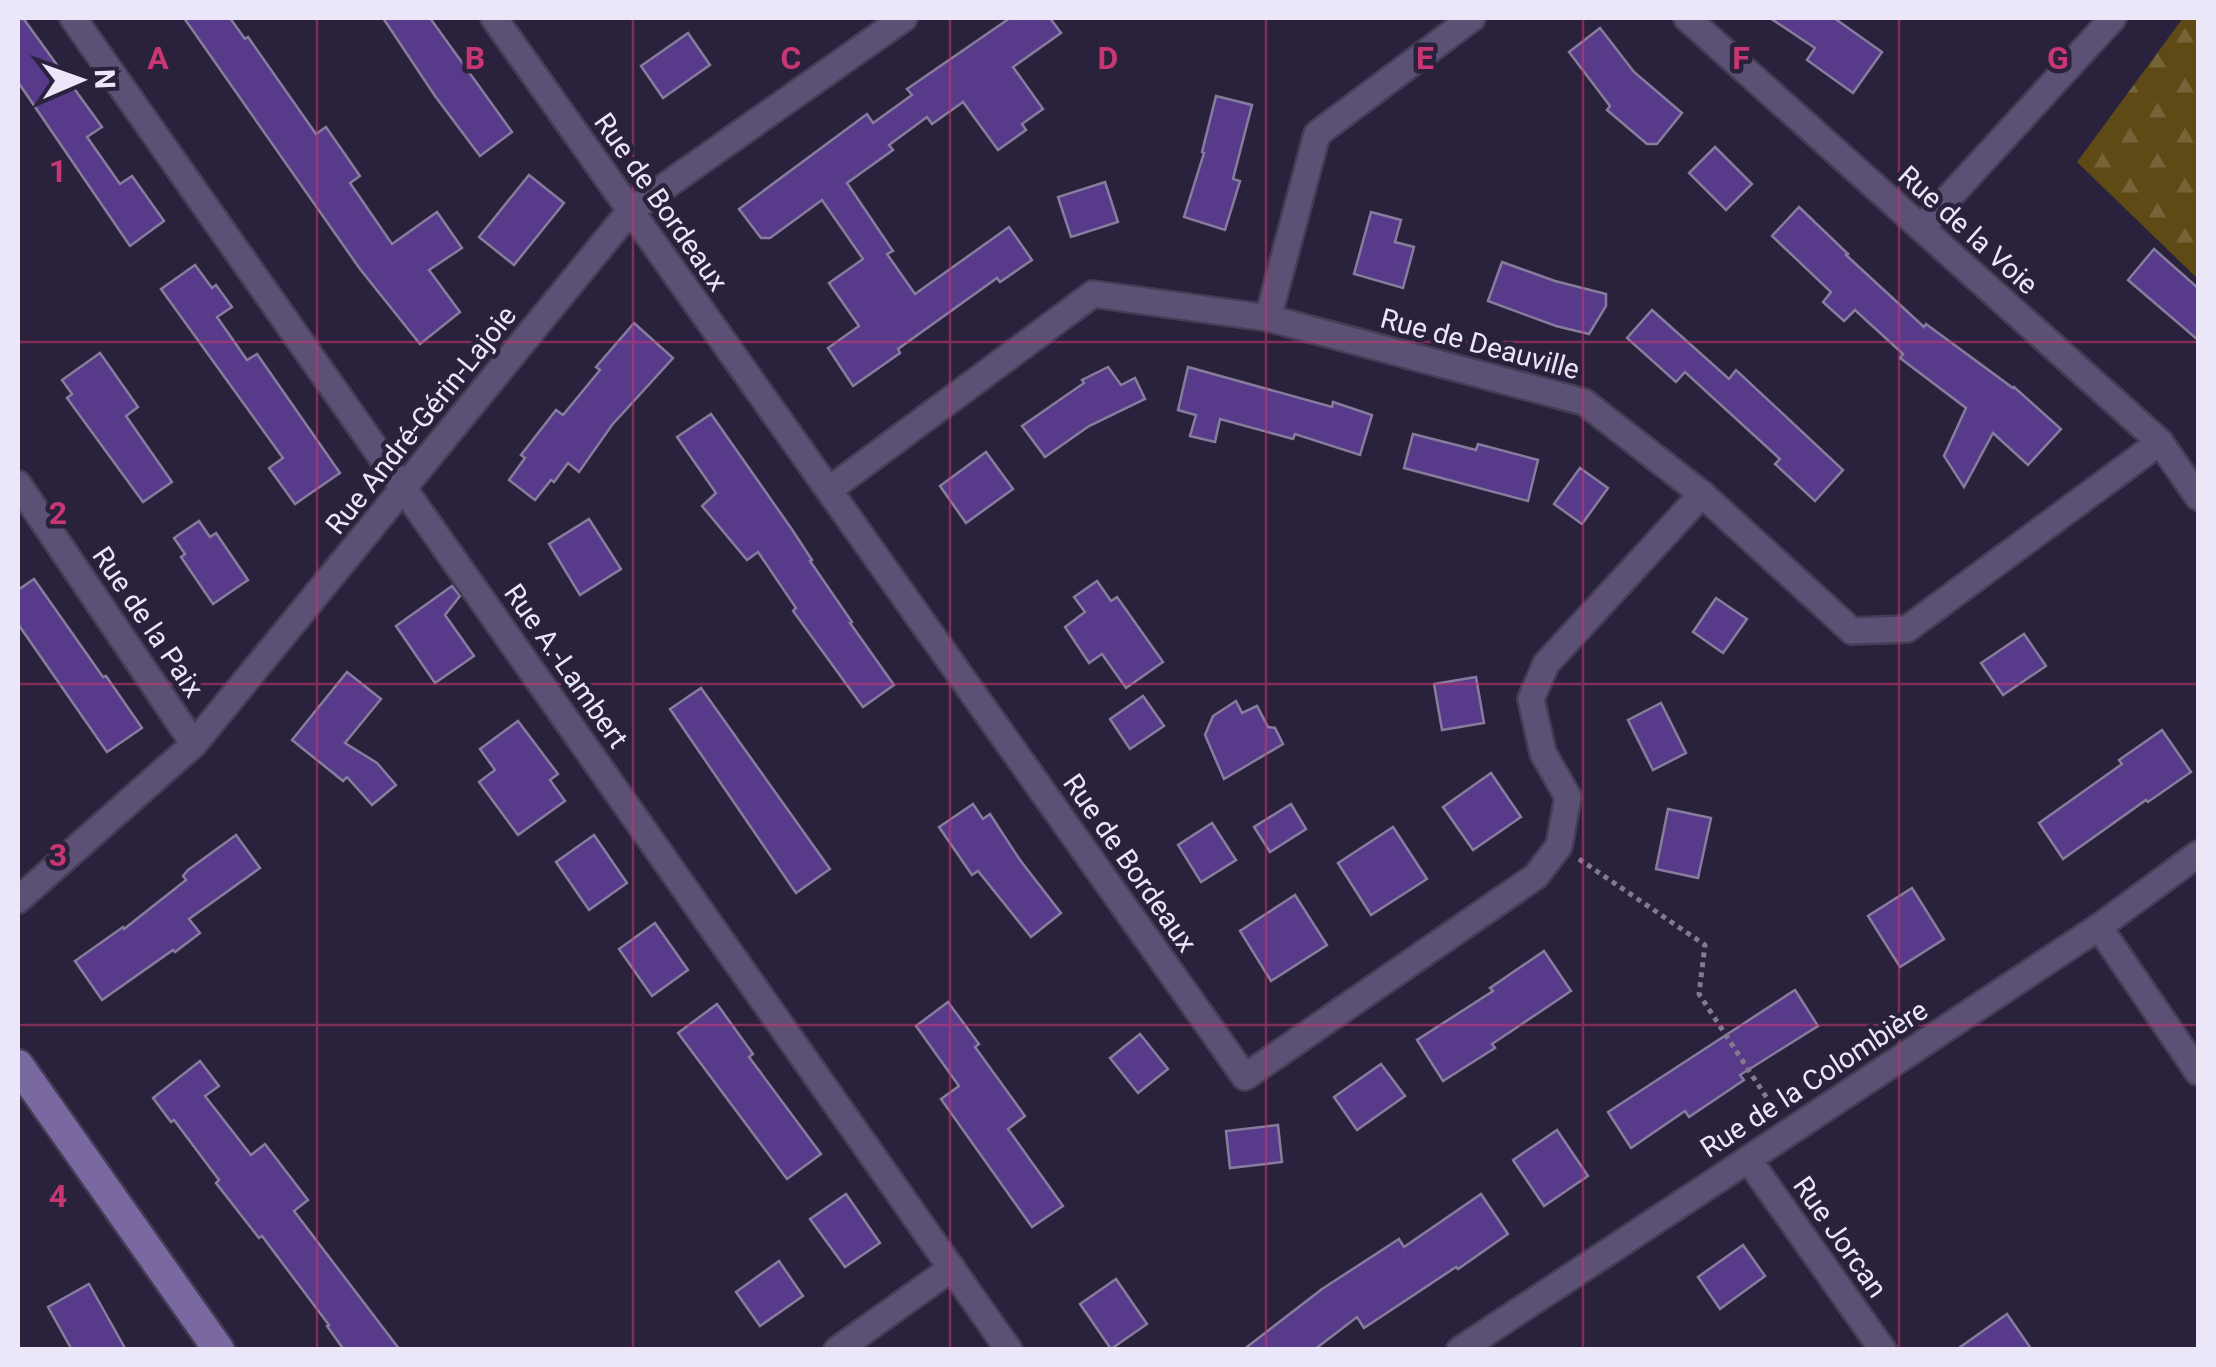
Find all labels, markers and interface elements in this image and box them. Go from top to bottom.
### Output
north arrow [30,30,130,130]
text: A [147,39,169,77]
text: B [465,39,485,77]
text: C [781,39,801,77]
text: D [1098,39,1118,77]
text: E [1416,39,1434,77]
text: F [1732,39,1750,77]
text: G [2047,39,2069,77]
text: N [88,69,121,90]
street label: Rue de Bordeaux [587,107,735,298]
text: 1 [49,152,67,190]
street label: Rue de la Voie [1892,159,2044,301]
street label: Rue André-Gérin-Lajoie [319,299,523,541]
street label: Rue de Deauville [1377,302,1583,386]
text: 2 [49,494,67,532]
street label: Rue de la Paix [86,540,211,704]
street label: Rue A.-Lambert [497,578,635,754]
street label: Rue de Bordeaux [1056,768,1204,959]
text: 3 [49,836,67,874]
street label: Rue de la Colombière [1694,993,1934,1165]
street label: Rue Jorcan [1786,1170,1894,1304]
text: 4 [49,1177,67,1215]

